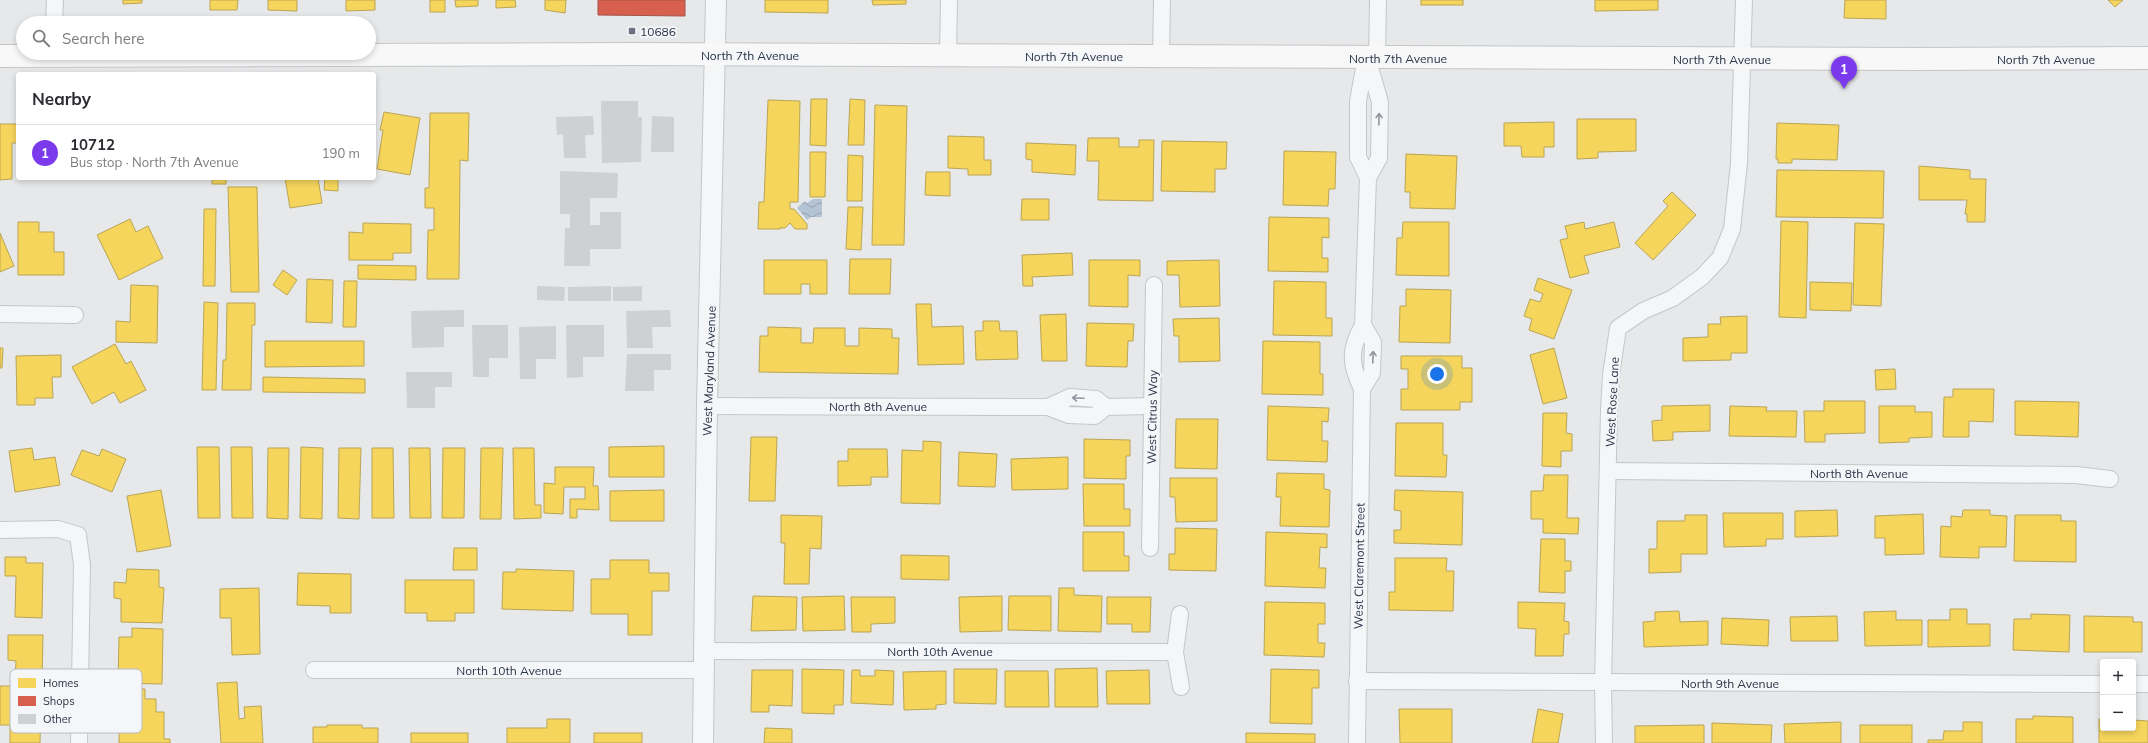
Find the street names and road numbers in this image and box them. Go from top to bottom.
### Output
street label: North 7th Avenue [701,48,799,63]
street label: North 7th Avenue [1025,49,1123,64]
street label: North 7th Avenue [1349,51,1447,66]
street label: North 7th Avenue [1673,52,1771,67]
street label: North 7th Avenue [1997,52,2095,67]
street label: West Maryland Avenue [699,306,719,436]
street label: West Rose Lane [1602,357,1622,447]
street label: West Citrus Way [1144,369,1160,464]
street label: North 8th Avenue [829,399,927,414]
street label: North 8th Avenue [1810,466,1908,481]
street label: West Claremont Street [1350,503,1368,629]
street label: North 10th Avenue [887,644,993,659]
street label: North 10th Avenue [456,663,562,678]
street label: North 9th Avenue [1681,676,1779,691]

